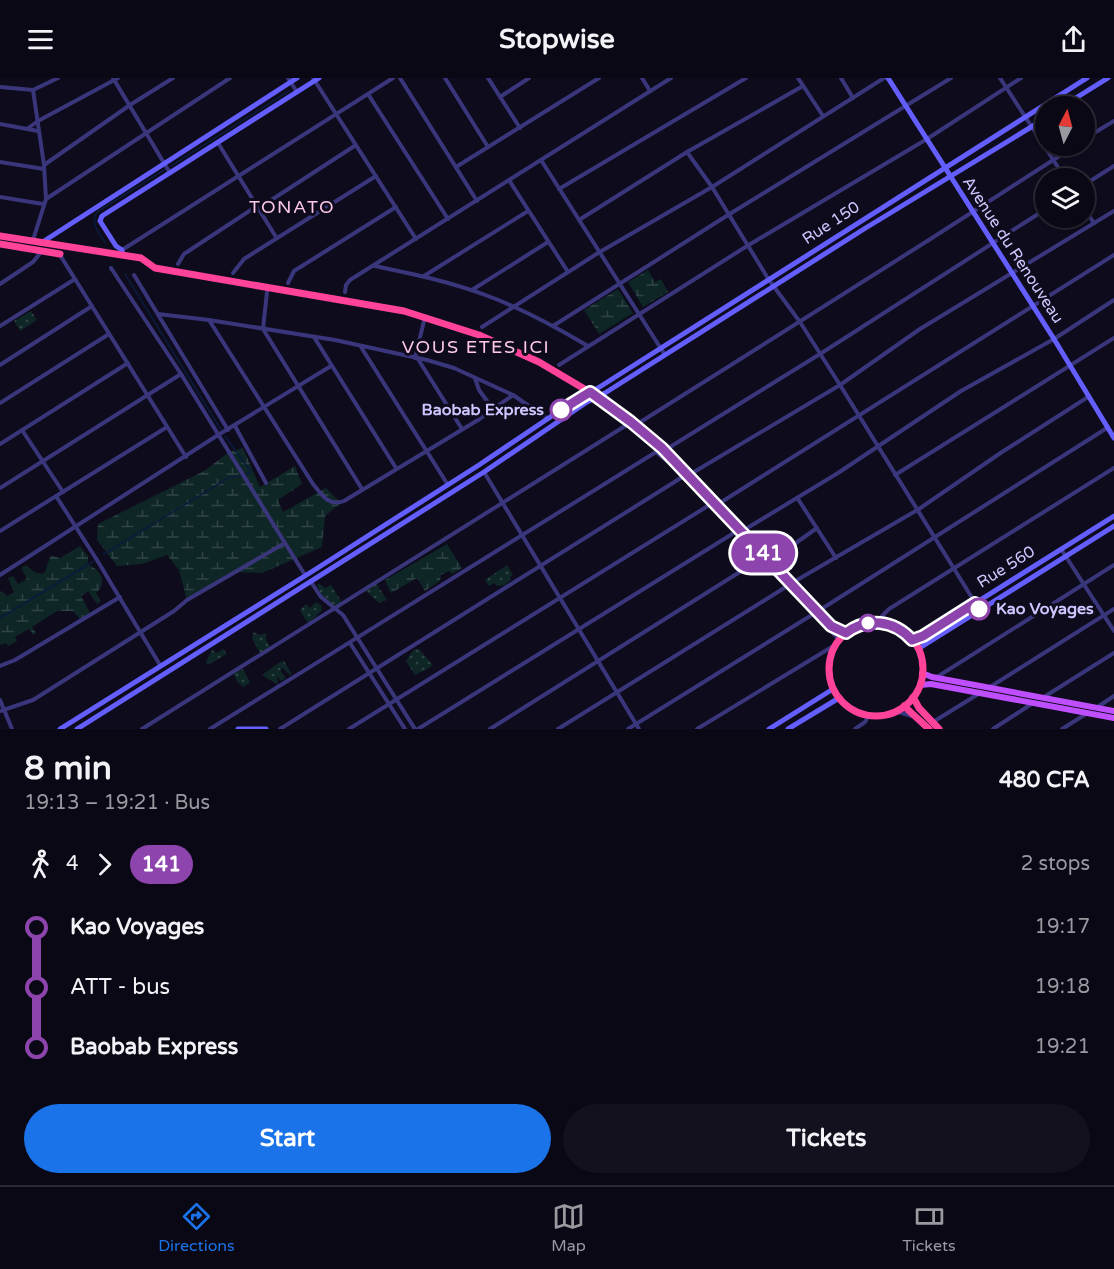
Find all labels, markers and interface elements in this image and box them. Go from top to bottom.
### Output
icon: menu [24,23,57,56]
text: Stopwise [499,23,615,56]
icon: share [1057,23,1090,56]
north arrow [1035,96,1095,156]
map controls [1035,96,1095,228]
button: layers [1035,168,1095,228]
street label: Avenue du Renouveau [958,173,1068,327]
district label: TONATO [249,196,335,218]
street label: Rue 150 [799,197,863,249]
district label: VOUS ETES ICI [402,336,550,358]
marker: Baobab Express [550,399,572,421]
place label: Baobab Express [422,400,544,420]
line badge: 141 [728,534,798,572]
text: 141 [743,541,783,566]
street label: Rue 560 [973,541,1039,593]
marker: Kao Voyages [968,598,990,620]
place label: Kao Voyages [996,599,1094,619]
unlabelled marker [859,614,877,632]
text: 8 min [24,749,112,788]
text: 480 CFA [999,767,1090,793]
text: 19:13 – 19:21 · Bus [24,791,210,815]
icon: walk [24,848,57,881]
icon: forward [88,848,121,881]
text: 4 [66,852,79,876]
text: 141 [142,852,181,877]
text: 2 stops [1021,852,1090,876]
text: Kao Voyages [70,914,204,940]
text: 19:17 [1035,915,1090,939]
text: ATT - bus [70,974,170,1000]
text: 19:18 [1035,975,1090,999]
text: Baobab Express [70,1034,238,1060]
text: 19:21 [1035,1035,1090,1059]
button: Start [24,1104,551,1173]
button: Tickets [563,1104,1090,1173]
tab: Directions [158,1200,235,1256]
tab: Map [551,1200,586,1256]
tab: Tickets [902,1200,956,1256]

